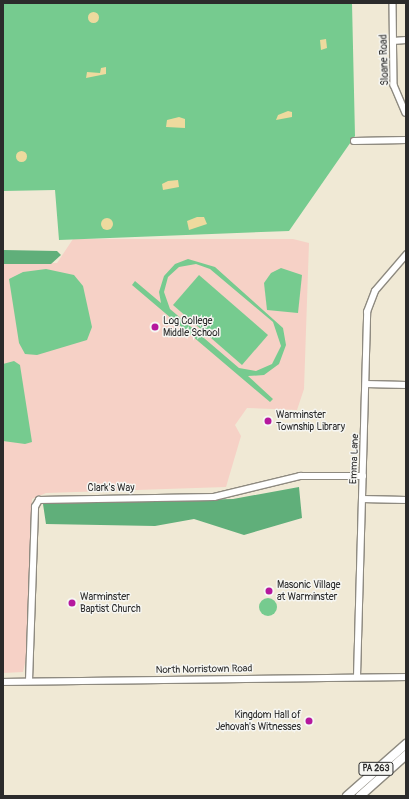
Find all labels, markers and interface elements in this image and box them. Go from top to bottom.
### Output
street label: Sloane Road [378,34,392,86]
place label: Log College Middle School [163,315,220,338]
marker: Log College Middle School [150,322,160,332]
place label: Warminster Township Library [276,409,345,432]
marker: Warminster Township Library [263,416,273,426]
street label: Emma Lane [348,434,362,484]
street label: Clark's Way [87,483,135,495]
place label: Masonic Village at Warminster [277,579,340,602]
marker: Masonic Village at Warminster [264,586,274,596]
place label: Warminster Baptist Church [80,591,141,614]
marker: Warminster Baptist Church [67,598,77,608]
street label: North Norristown Road [156,663,252,677]
place label: Kingdom Hall of Jehovah's Witnesses [215,709,301,732]
marker: Kingdom Hall of Jehovah's Witnesses [304,716,314,726]
road number: PA 263 [358,762,394,776]

